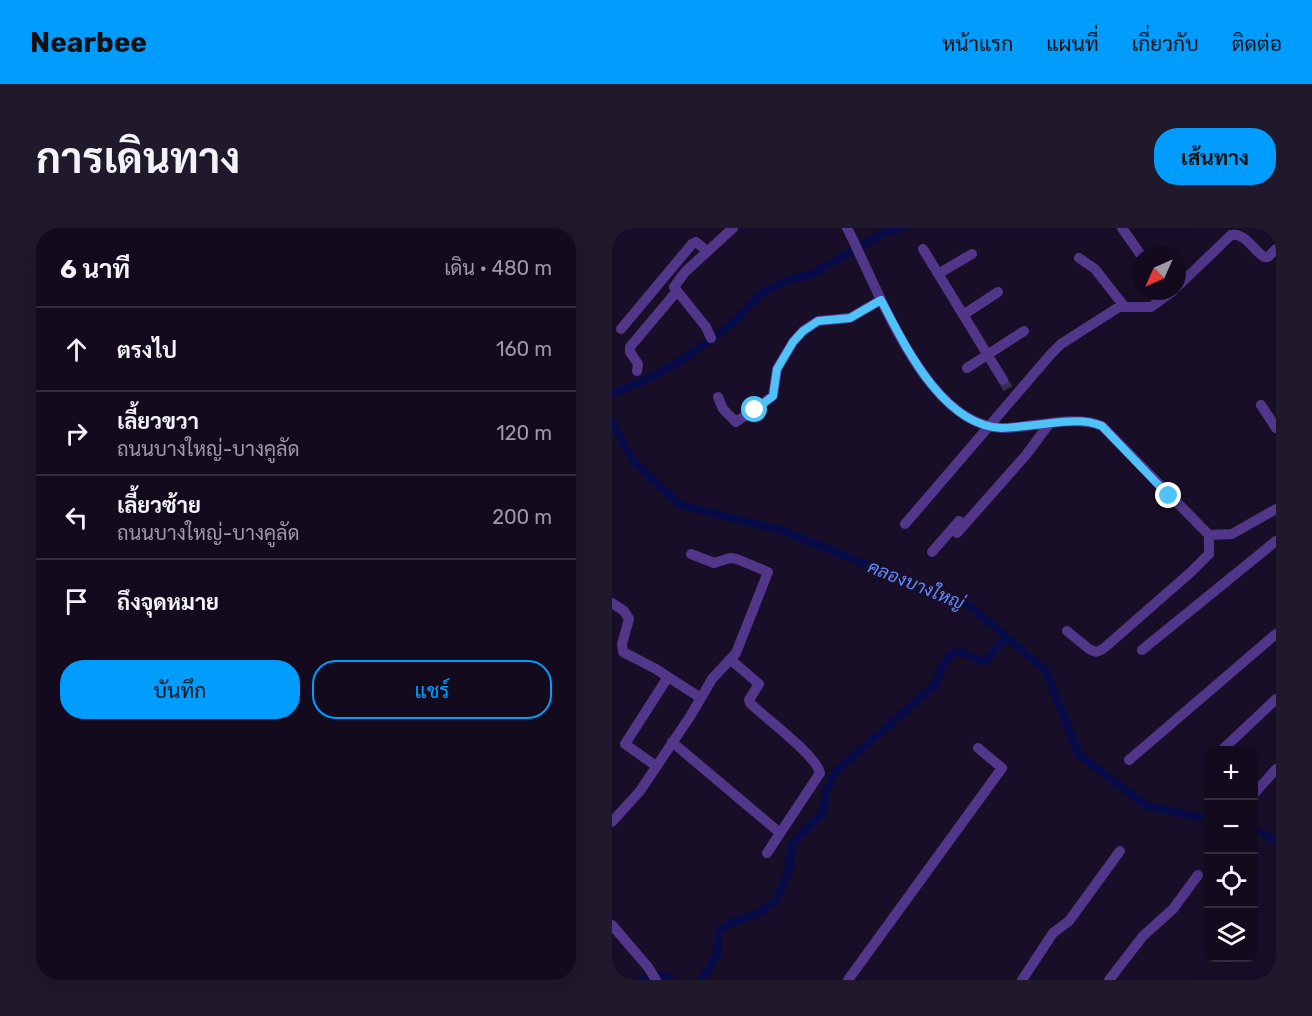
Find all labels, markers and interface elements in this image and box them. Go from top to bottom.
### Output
text: Nearbee [30,26,147,59]
text: หน้าแรก [942,31,1013,56]
text: แผนที่ [1046,31,1099,56]
text: เกี่ยวกับ [1132,31,1199,56]
text: ติดต่อ [1232,31,1282,56]
button: เส้นทาง [1154,128,1276,185]
text: การเดินทาง [36,134,240,184]
north arrow [1132,246,1186,300]
text: 6 นาที [60,254,130,285]
text: เดิน · 480 m [444,256,552,280]
icon: ahead [60,333,93,366]
text: ตรงไป [117,337,177,364]
text: 160 m [496,337,552,361]
route start [741,396,767,422]
text: เลี้ยวขวา [117,408,199,435]
icon: right [60,417,93,450]
text: 120 m [496,421,552,445]
text: ถนนบางใหญ่-บางคูลัด [117,437,300,461]
route end [1155,482,1181,508]
text: เลี้ยวซ้าย [117,492,201,519]
icon: left [60,501,93,534]
text: 200 m [492,505,552,529]
text: ถนนบางใหญ่-บางคูลัด [117,521,300,545]
water label: คลองบางใหญ่ [865,554,969,615]
icon: arrive [60,585,93,618]
text: ถึงจุดหมาย [117,589,219,616]
button: บันทึก [60,660,300,719]
button: แชร์ [312,660,552,719]
map controls [1204,746,1258,962]
button: + [1204,746,1258,800]
button: − [1204,800,1258,854]
button: locate [1204,854,1258,908]
button: layers [1204,908,1258,962]

